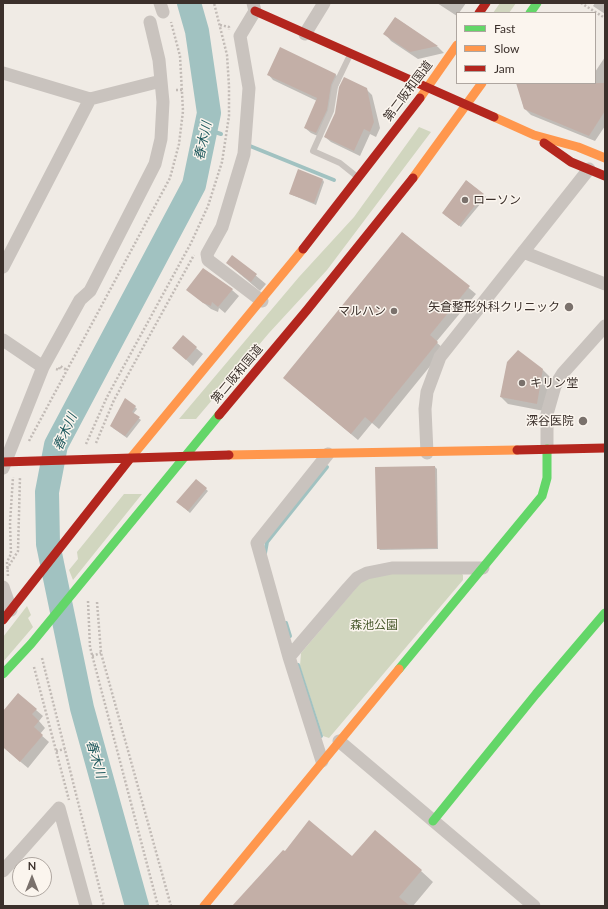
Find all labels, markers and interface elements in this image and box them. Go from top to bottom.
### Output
legend [456,12,596,84]
text: Fast [494,21,515,36]
text: Slow [494,41,519,56]
street label: 第二阪和国道 [381,58,435,124]
text: Jam [494,61,515,76]
water label: 春木川 [191,120,215,162]
place label: ローソン [473,193,521,207]
marker: ローソン [460,195,470,205]
place label: 矢倉整形外科クリニック [428,300,560,314]
marker: 矢倉整形外科クリニック [563,301,575,313]
place label: マルハン [338,304,386,318]
marker: マルハン [389,306,399,316]
street label: 第二阪和国道 [208,342,266,406]
place label: キリン堂 [530,376,578,390]
marker: キリン堂 [517,378,527,388]
water label: 春木川 [50,411,80,453]
place label: 深谷医院 [526,414,574,428]
marker: 深谷医院 [577,415,589,427]
park label: 森池公園 [350,618,398,632]
water label: 春木川 [83,738,109,780]
north arrow [12,857,52,897]
text: N [28,859,36,872]

